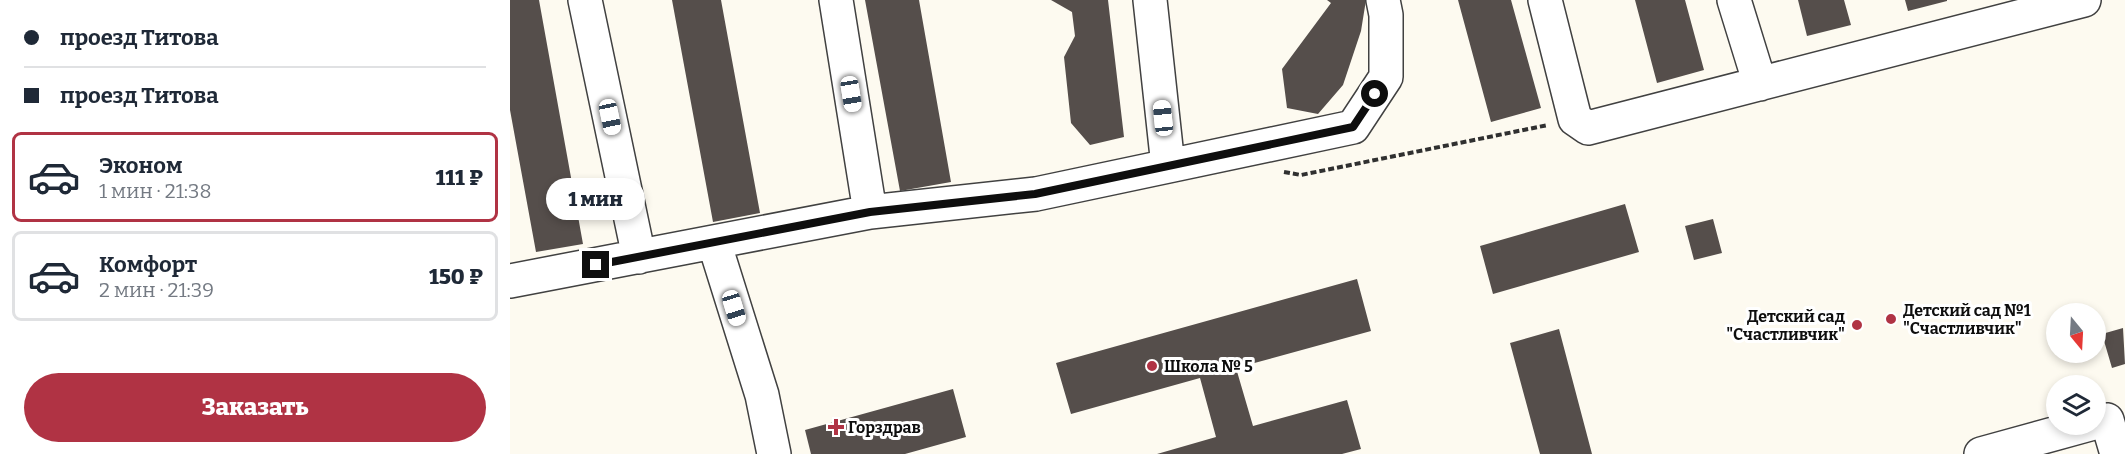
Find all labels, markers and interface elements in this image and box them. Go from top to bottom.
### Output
text: проезд Титова [60,24,219,51]
car [839,75,863,113]
route start [1361,80,1388,107]
text: проезд Титова [60,82,219,109]
car [597,98,623,136]
car [1152,99,1174,137]
icon: car [27,150,81,204]
text: Эконом [99,152,182,179]
text: 111 ₽ [435,164,483,191]
callout: 1 мин [546,178,646,220]
text: 1 мин · 21:38 [99,179,211,203]
text: 1 мин [568,187,623,211]
icon: car [27,249,81,303]
text: Комфорт [99,251,197,278]
route end [582,251,609,278]
text: 150 ₽ [429,263,483,290]
text: 2 мин · 21:39 [99,278,214,302]
car [720,288,748,328]
place label: Детский сад №1 "Счастливчик" [1903,301,2031,338]
north arrow [2046,303,2106,363]
map controls [2046,303,2106,435]
place label: Детский сад "Счастливчик" [1726,307,1846,344]
marker: Детский сад №1 "Счастливчик" [1884,312,1898,326]
marker: Детский сад "Счастливчик" [1850,318,1864,332]
place label: Школа № 5 [1164,357,1253,376]
marker: Школа № 5 [1145,359,1159,373]
button: Заказать [24,373,486,442]
button: layers [2046,375,2106,435]
place label: Горздрав [848,418,921,437]
marker: Горздрав [829,420,843,434]

